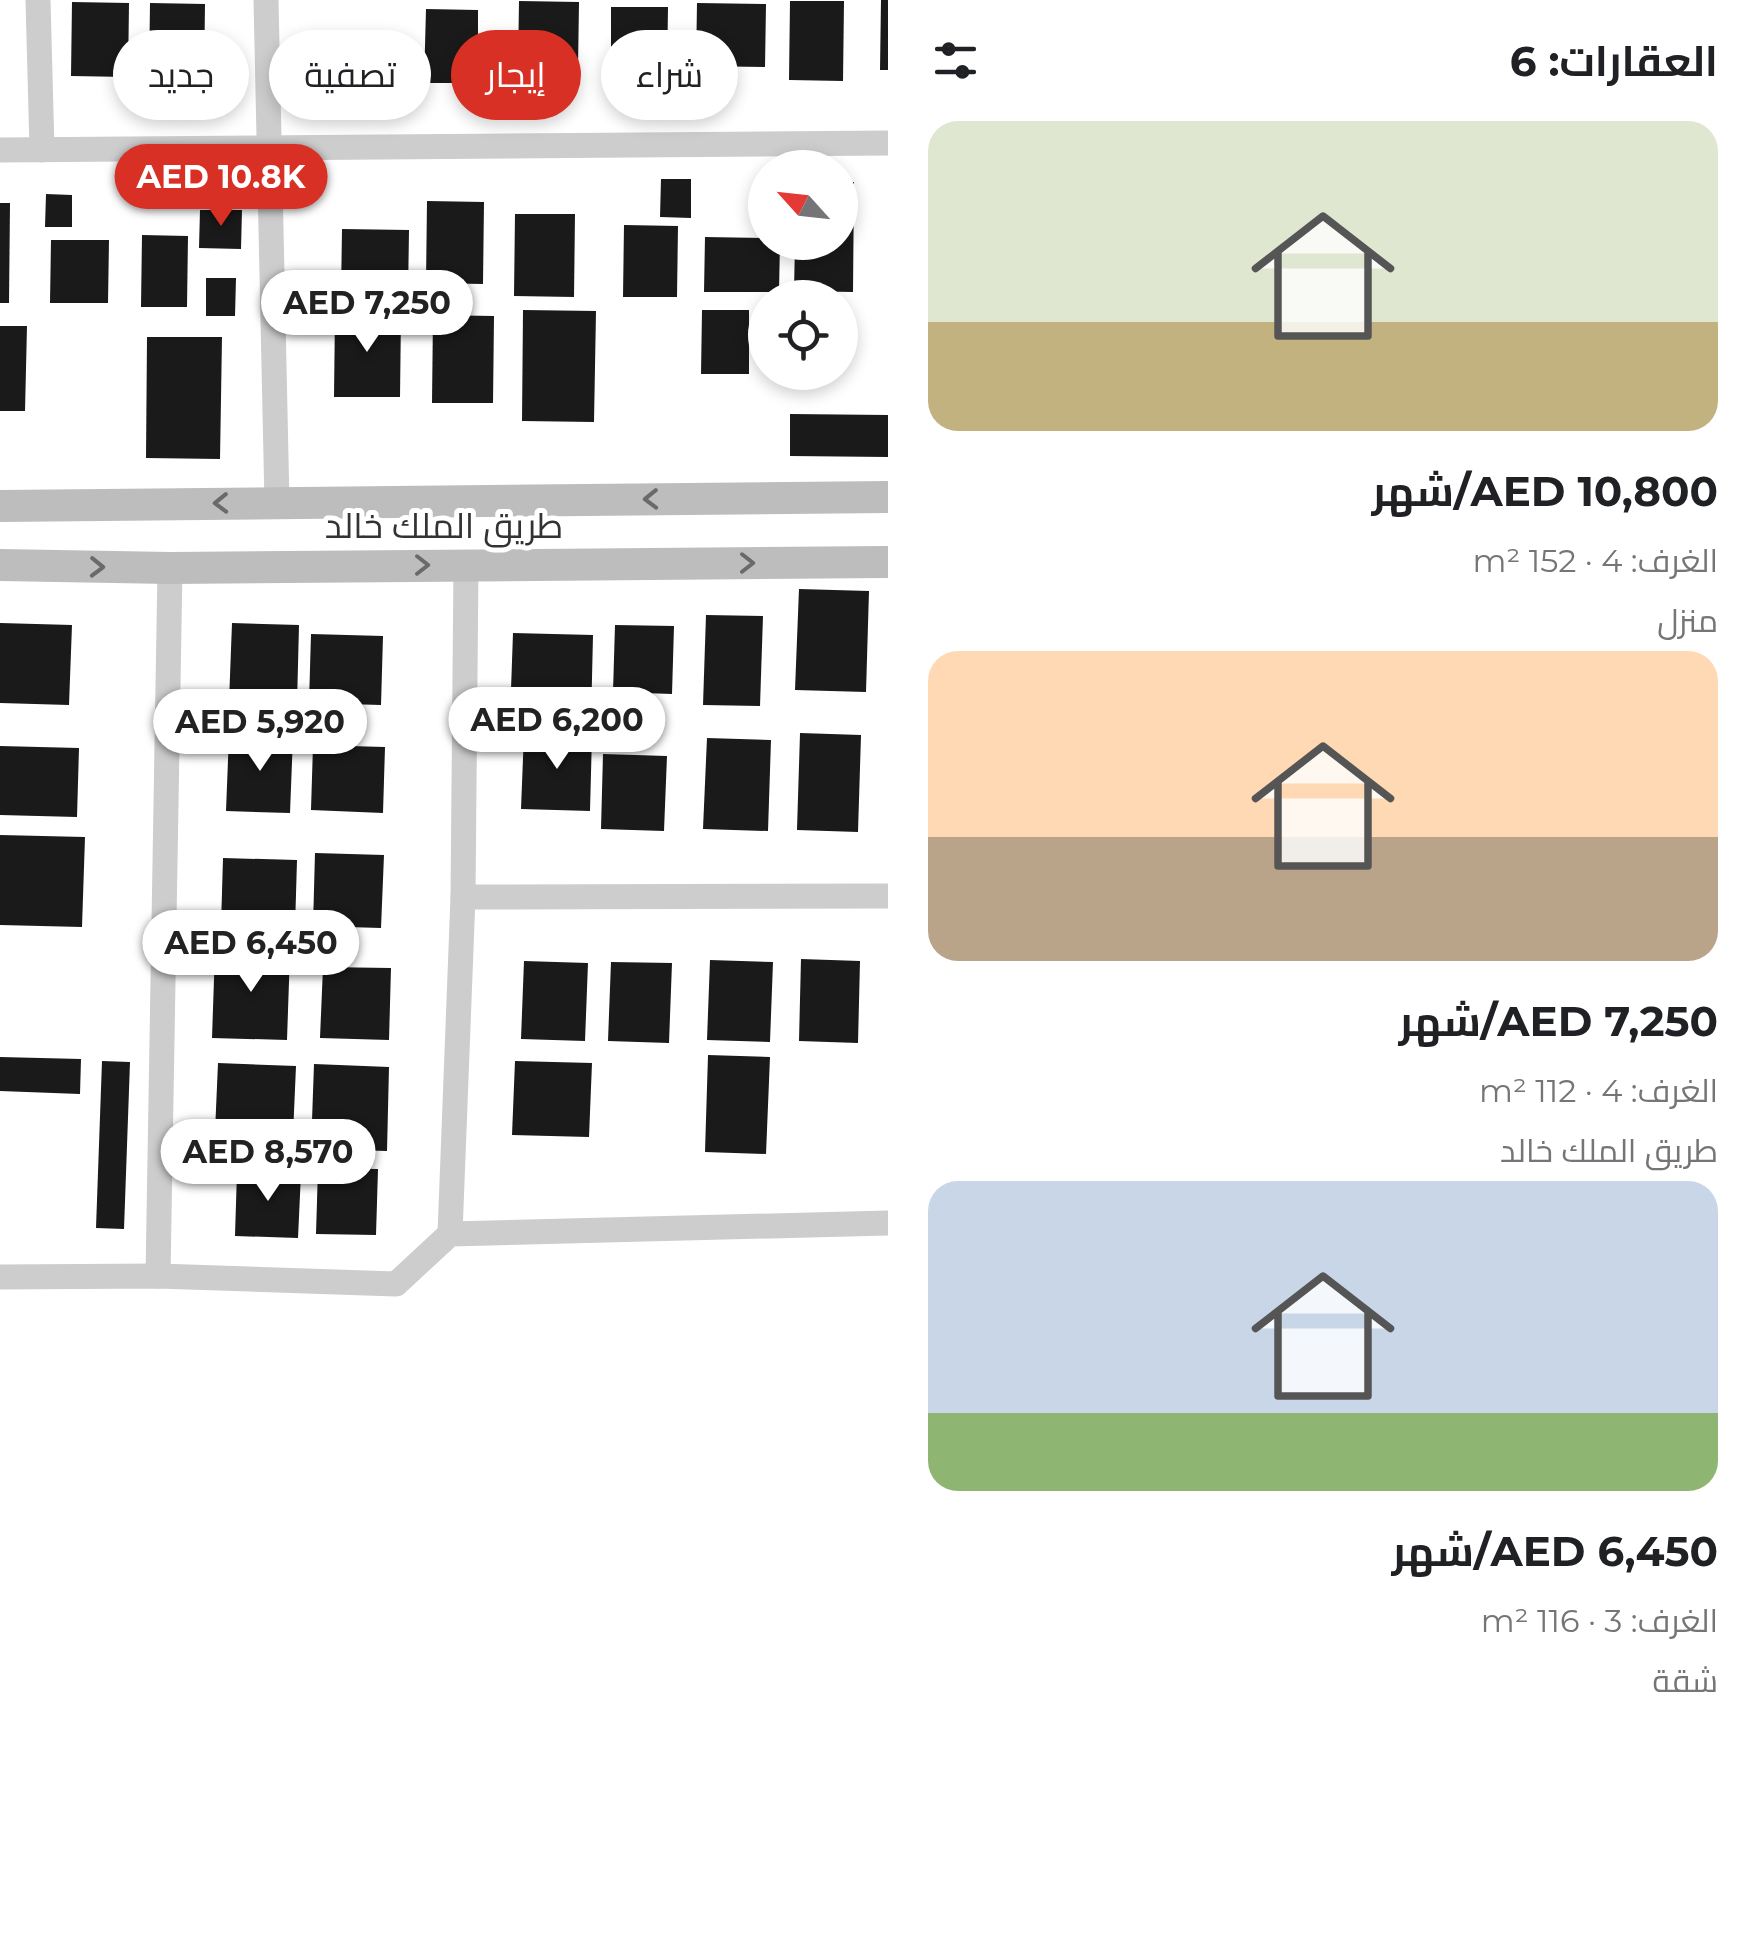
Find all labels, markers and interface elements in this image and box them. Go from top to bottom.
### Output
chip: جديد [113,30,249,120]
chip: تصفية [269,30,431,120]
chip: إيجار [451,30,581,120]
chip: شراء [601,30,738,120]
icon: filters [928,33,983,88]
text: العقارات: 6 [1510,35,1718,87]
pin: AED 10.8K [107,144,335,229]
north arrow [748,150,858,260]
map controls [748,150,858,390]
text: AED 10.8K [137,157,305,196]
icon: home [1233,186,1413,366]
pin: AED 7,250 [253,270,481,355]
button: locate [748,280,858,390]
text: AED 7,250 [283,283,451,322]
text: AED 10,800/شهر [1372,465,1718,517]
one-way arrow [642,488,658,510]
one-way arrow [212,493,228,514]
street label: طريق الملك خالد [325,504,563,548]
text: الغرف: 4 · 152 m² [1473,541,1718,580]
one-way arrow [740,552,756,574]
one-way arrow [416,554,431,576]
one-way arrow [90,556,106,577]
text: منزل [1657,601,1718,640]
pin: AED 6,200 [443,687,671,772]
pin: AED 5,920 [146,689,374,774]
text: AED 6,200 [470,700,644,739]
text: AED 5,920 [175,702,345,741]
icon: home [1233,716,1413,896]
pin: AED 6,450 [137,910,365,995]
text: AED 6,450 [164,923,338,962]
text: AED 7,250/شهر [1399,995,1718,1047]
text: الغرف: 4 · 112 m² [1479,1071,1718,1110]
pin: AED 8,570 [154,1119,382,1204]
text: طريق الملك خالد [1500,1131,1718,1170]
text: AED 8,570 [183,1132,353,1171]
icon: home [1233,1246,1413,1426]
text: AED 6,450/شهر [1392,1525,1718,1577]
text: الغرف: 3 · 116 m² [1481,1601,1718,1640]
text: شقة [1653,1661,1718,1700]

